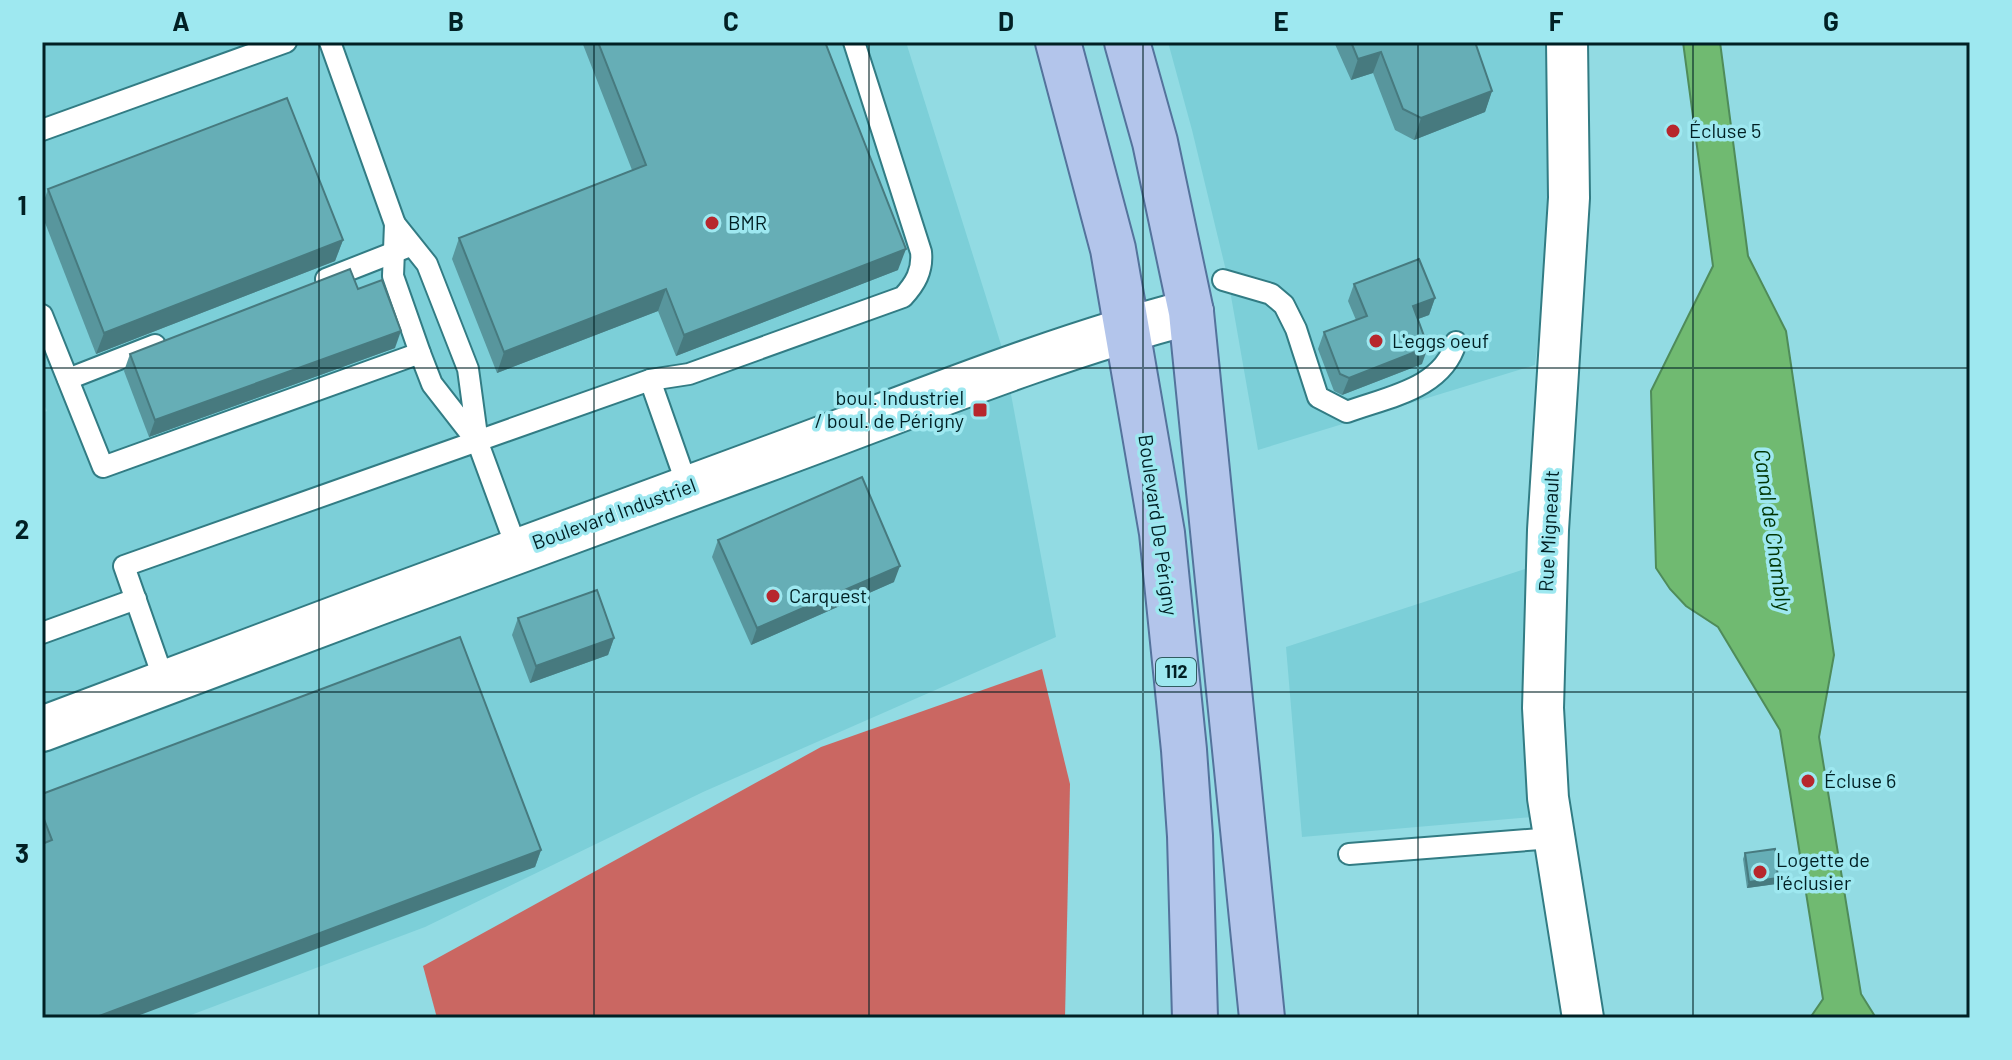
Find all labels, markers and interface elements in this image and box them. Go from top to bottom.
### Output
text: A [172,5,190,36]
text: B [448,5,464,36]
text: C [723,5,739,36]
text: D [998,5,1014,36]
text: E [1273,5,1289,36]
text: F [1549,5,1564,36]
text: G [1823,5,1839,36]
place label: Écluse 5 [1689,118,1761,142]
marker: Écluse 5 [1664,122,1682,140]
text: 1 [17,189,27,220]
place label: BMR [728,210,767,234]
marker: BMR [703,214,721,232]
place label: L'eggs oeuf [1392,328,1489,352]
marker: L'eggs oeuf [1367,332,1385,350]
place label: boul. Industriel / boul. de Périgny [815,385,964,432]
marker: boul. Industriel / boul. de Périgny [971,401,989,419]
street label: Boulevard De Périgny [1134,433,1184,617]
water label: Canal de Chambly [1750,447,1798,614]
street label: Rue Migneault [1533,470,1563,592]
street label: Boulevard Industriel [528,472,699,554]
text: 2 [15,513,29,544]
place label: Carquest [789,583,867,607]
marker: Carquest [764,587,782,605]
road number: 112 [1156,658,1196,686]
place label: Écluse 6 [1824,768,1896,792]
marker: Écluse 6 [1799,772,1817,790]
text: 3 [15,837,29,868]
place label: Logette de l'éclusier [1776,847,1870,894]
marker: Logette de l'éclusier [1751,863,1769,881]

